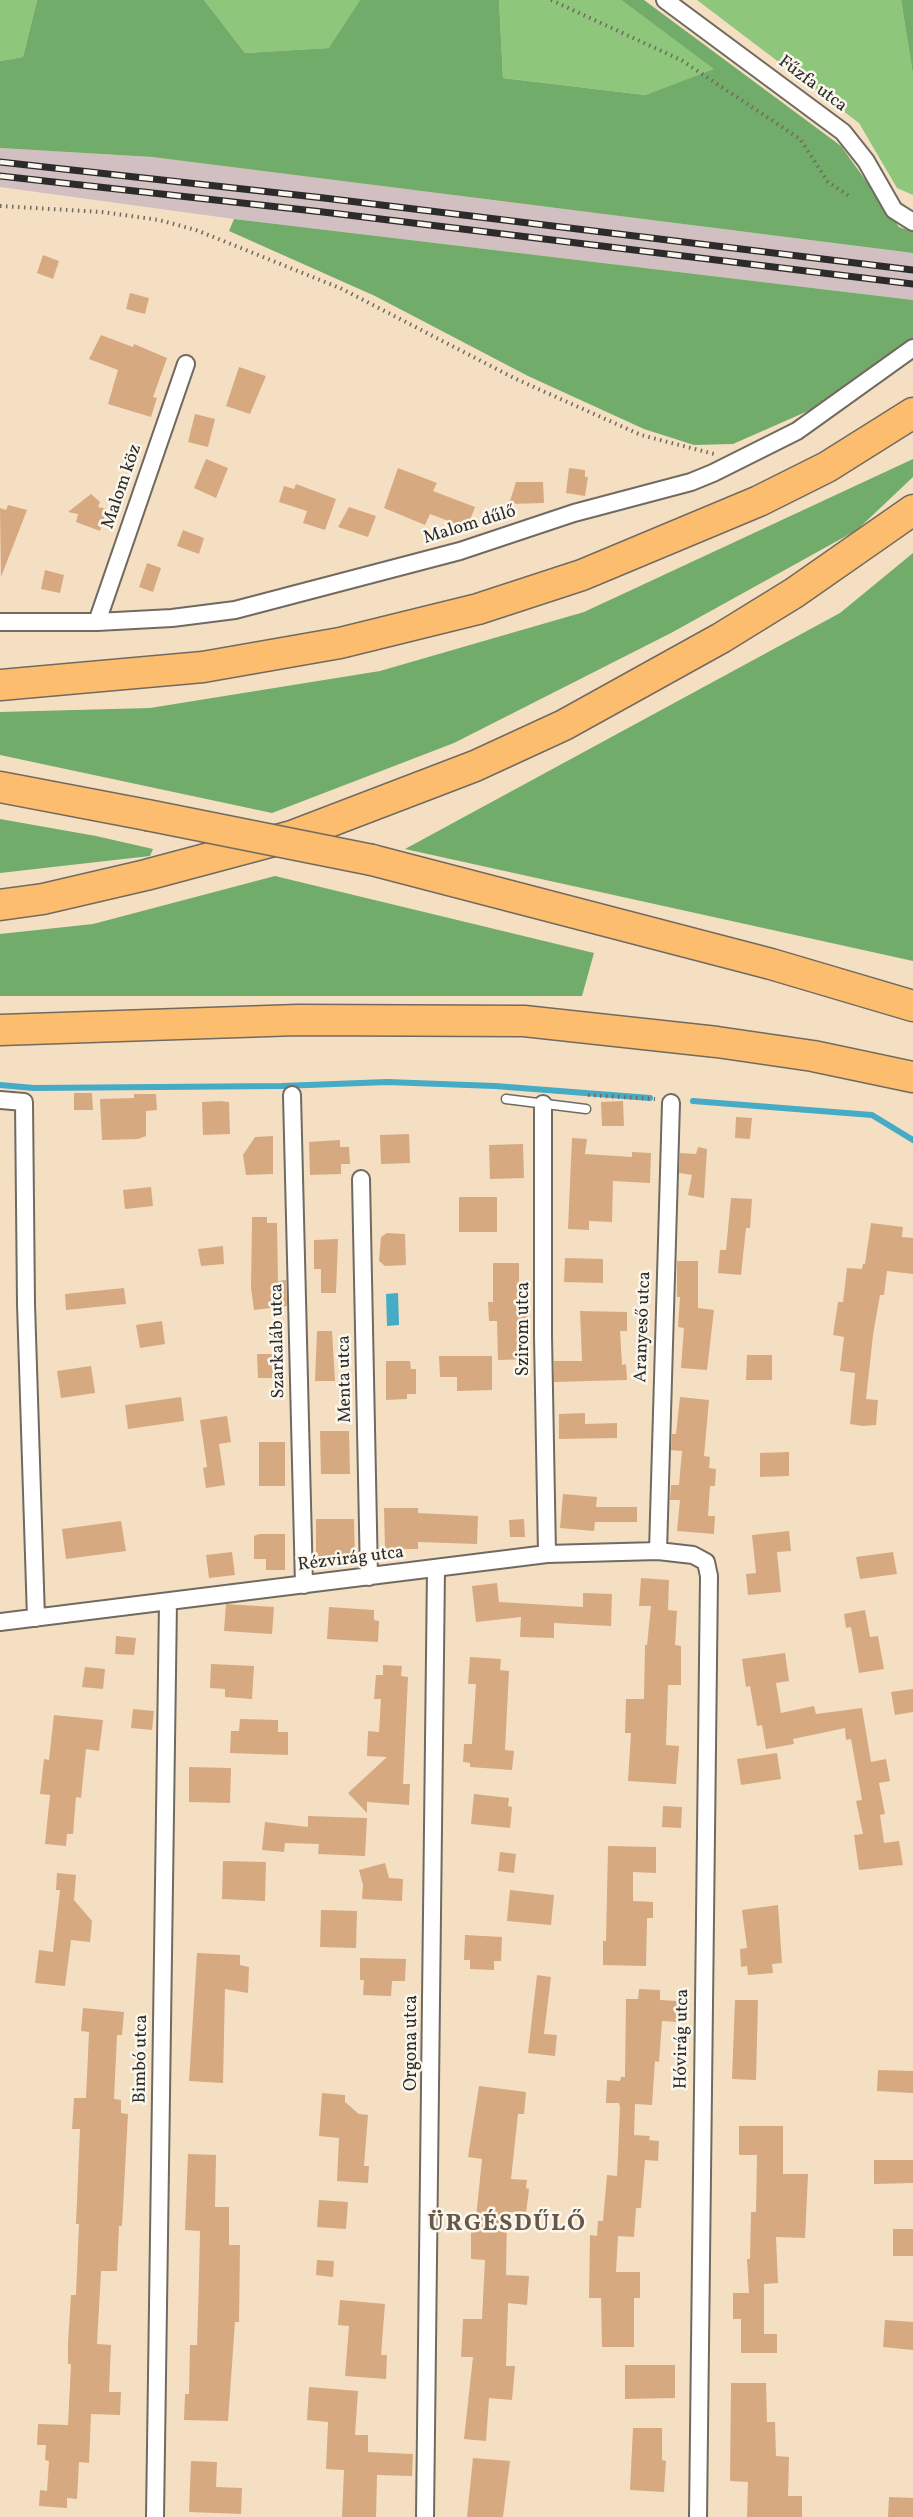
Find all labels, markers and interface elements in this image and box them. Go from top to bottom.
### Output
street label: Fűzfa utca [773,52,851,118]
street label: Malom köz [98,442,148,532]
street label: Malom dűlő [421,502,519,550]
street label: Aranyeső utca [631,1271,657,1383]
street label: Szirom utca [514,1282,536,1376]
street label: Szarkaláb utca [267,1283,291,1399]
street label: Menta utca [334,1335,358,1423]
street label: Rézvirág utca [297,1543,405,1577]
street label: Hóvirág utca [671,1989,695,2089]
street label: Orgona utca [402,1995,424,2091]
street label: Bimbó utca [130,2014,154,2104]
district label: ÜRGÉSDŰLŐ [428,2212,586,2240]

